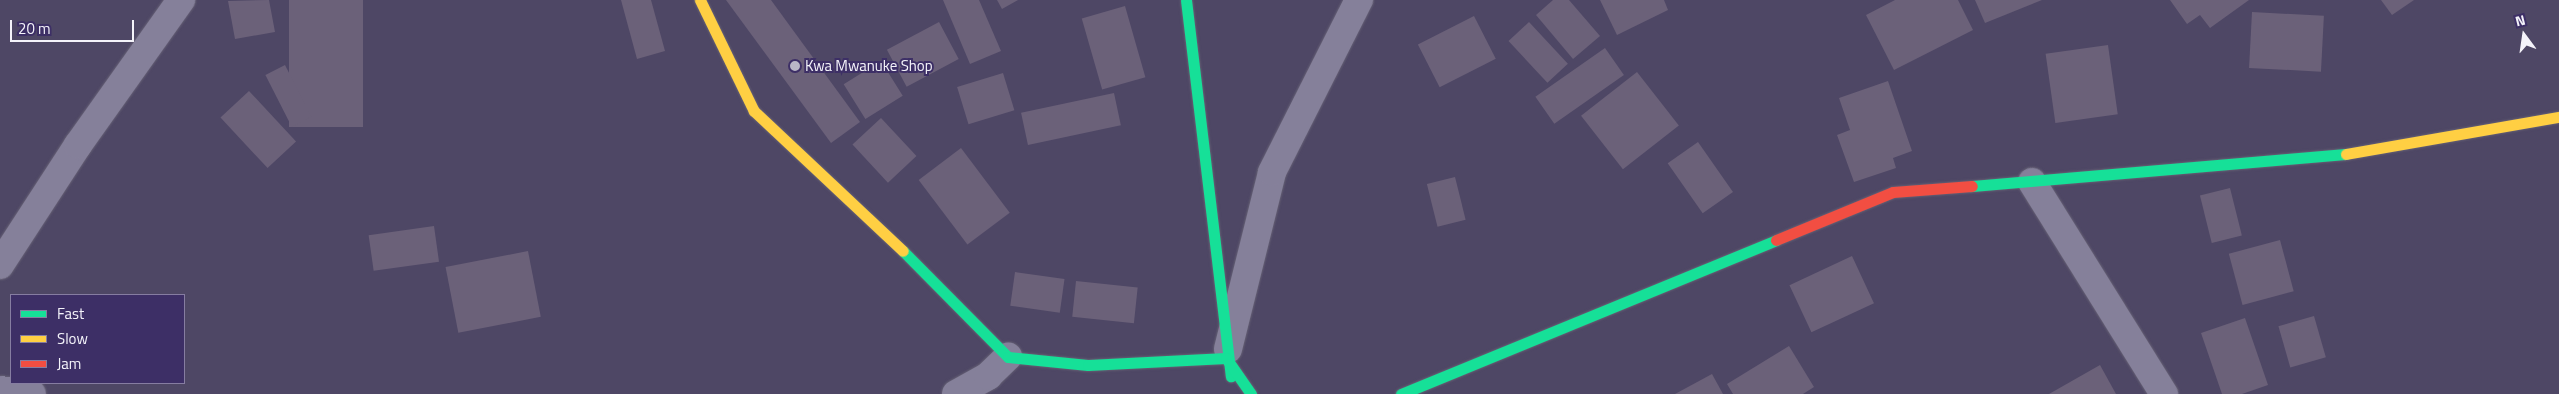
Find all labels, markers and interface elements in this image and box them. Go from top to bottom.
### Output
text: N [2513,9,2527,31]
scale bar [12,10,136,42]
north arrow [2499,10,2549,60]
text: 20 m [18,17,51,40]
place label: Kwa Mwanuke Shop [805,57,933,75]
marker: Kwa Mwanuke Shop [789,60,801,72]
legend [10,294,185,384]
text: Fast [57,302,84,325]
text: Slow [57,327,88,350]
text: Jam [57,352,81,375]

